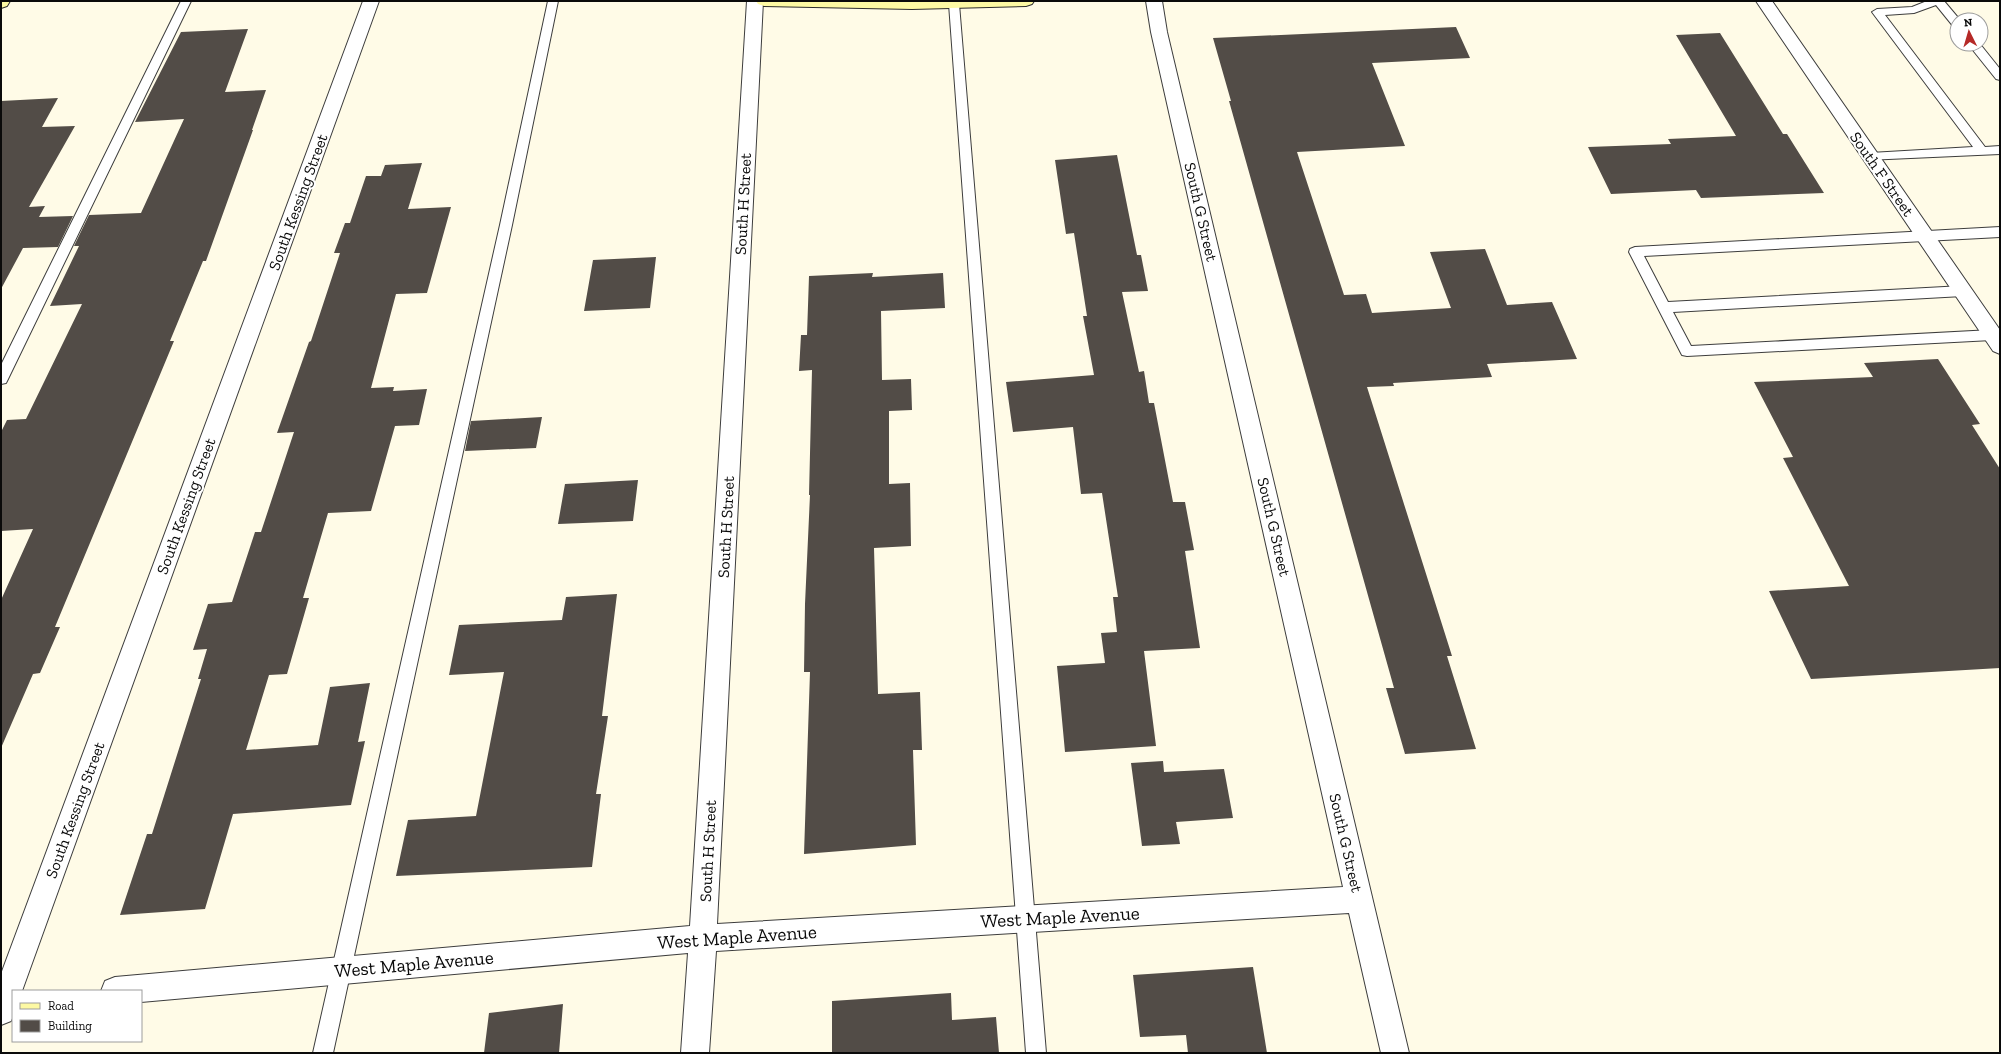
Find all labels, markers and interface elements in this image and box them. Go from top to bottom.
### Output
north arrow [1949,12,1989,52]
text: N [1963,16,1974,29]
street label: South F Street [1846,128,1918,220]
street label: South Kessing Street [264,131,332,273]
street label: South H Street [731,153,755,255]
street label: South G Street [1180,161,1222,263]
street label: South Kessing Street [152,435,220,577]
street label: South H Street [714,476,738,578]
street label: South G Street [1253,476,1295,578]
street label: South Kessing Street [41,739,109,881]
street label: South G Street [1325,792,1367,894]
street label: South H Street [696,800,720,902]
street label: West Maple Avenue [980,901,1140,933]
street label: West Maple Avenue [657,920,817,954]
street label: West Maple Avenue [333,946,495,982]
legend [12,990,142,1042]
text: Road [48,999,74,1013]
text: Building [48,1019,92,1033]

